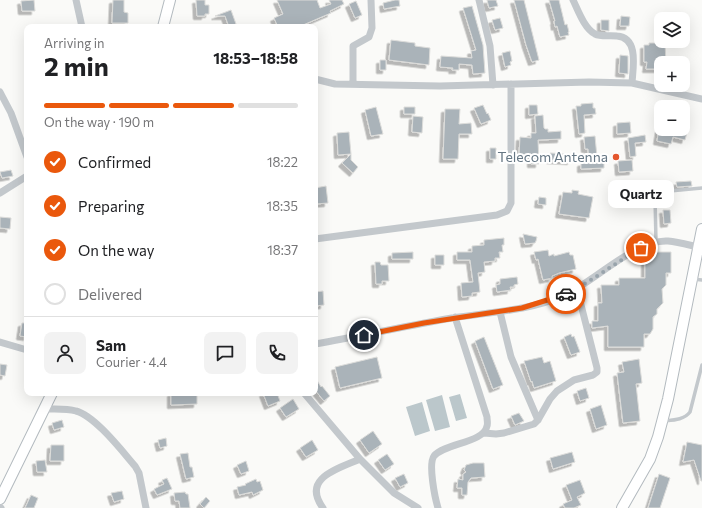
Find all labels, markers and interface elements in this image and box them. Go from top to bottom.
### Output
map controls [654,12,690,136]
button: layers [654,12,690,48]
text: Arriving in [44,35,104,51]
text: 18:53–18:58 [213,49,298,67]
text: 2 min [44,50,109,81]
button: + [654,56,690,92]
button: − [654,100,690,136]
text: On the way · 190 m [44,114,154,130]
place label: Telecom Antenna [498,148,608,165]
icon: check [44,151,66,173]
marker: Telecom Antenna [611,152,621,162]
text: Confirmed [78,153,151,171]
text: 18:22 [267,154,298,170]
callout: Quartz [608,180,674,208]
text: Quartz [620,186,662,202]
icon: check [44,195,66,217]
text: Preparing [78,197,144,215]
text: 18:35 [267,198,298,214]
pin [624,231,658,265]
icon: bag [630,237,652,259]
icon: check [44,239,66,261]
text: On the way [78,241,155,259]
text: 18:37 [267,242,298,258]
courier [546,274,586,314]
icon: car [555,283,577,305]
text: Delivered [78,285,142,303]
pin [347,318,381,352]
icon: home [353,324,375,346]
button: person [44,332,86,374]
button: chat [204,332,246,374]
button: phone [256,332,298,374]
text: Sam [96,336,126,354]
text: Courier · 4.4 [96,354,167,370]

